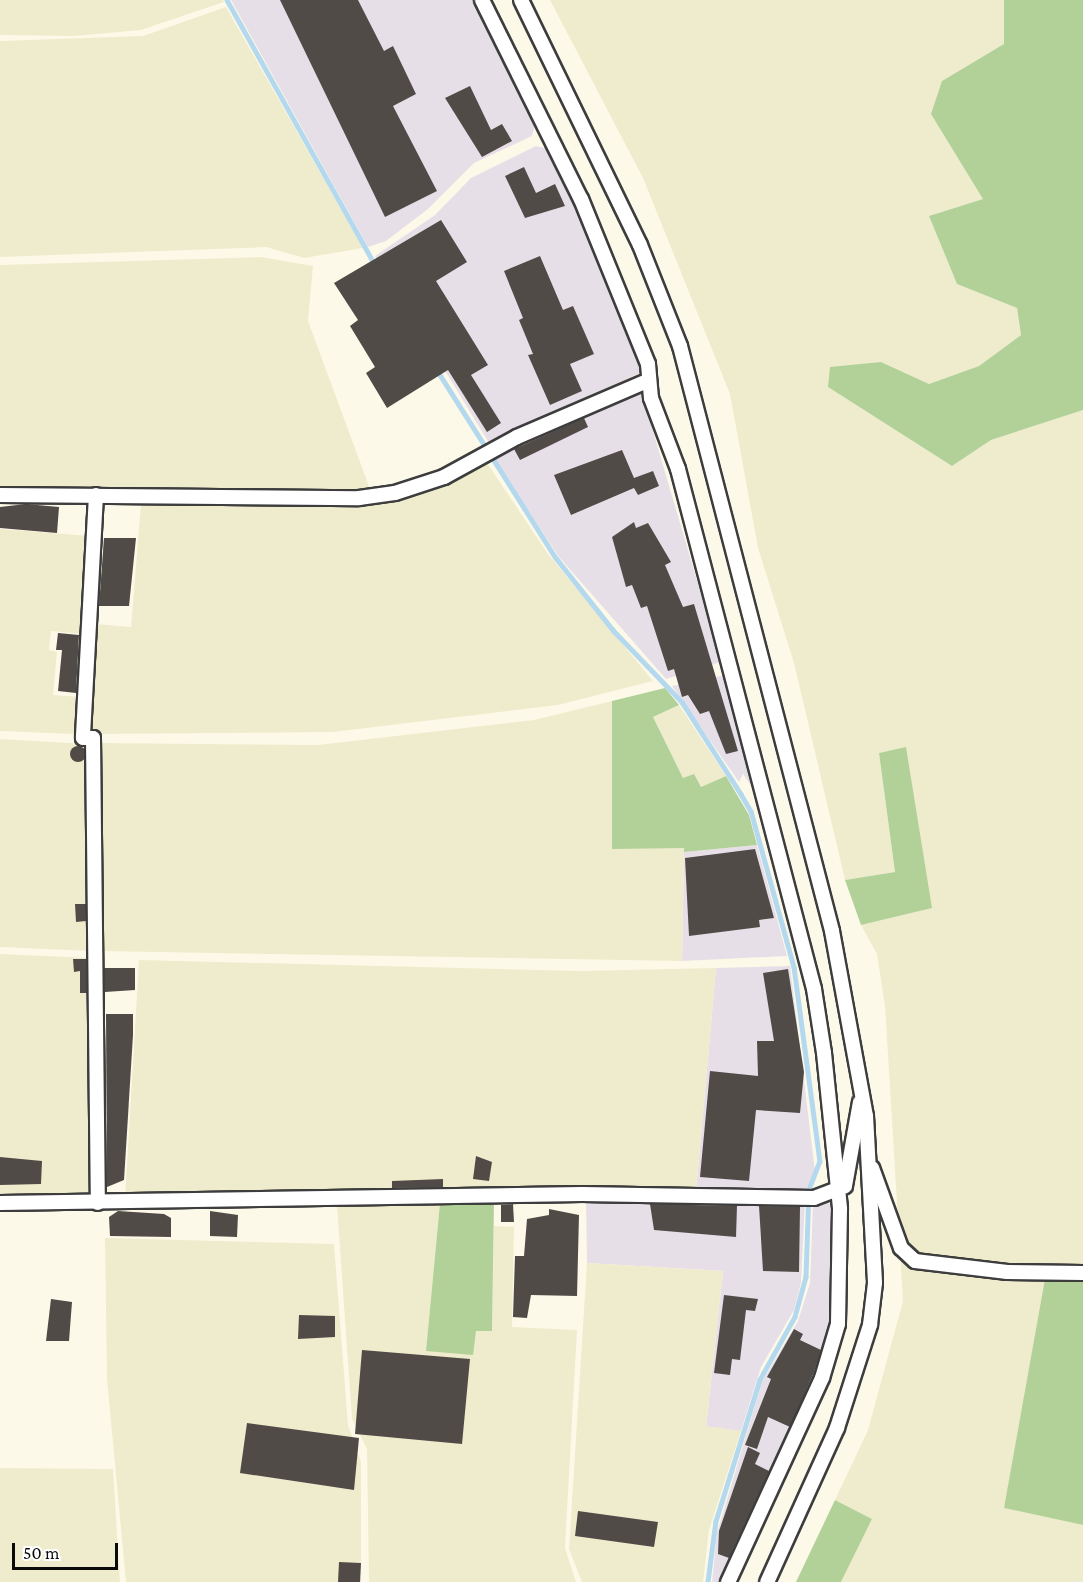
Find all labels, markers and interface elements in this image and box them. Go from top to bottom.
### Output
scale bar [15,1531,122,1569]
text: 50 m [23,1543,60,1563]

